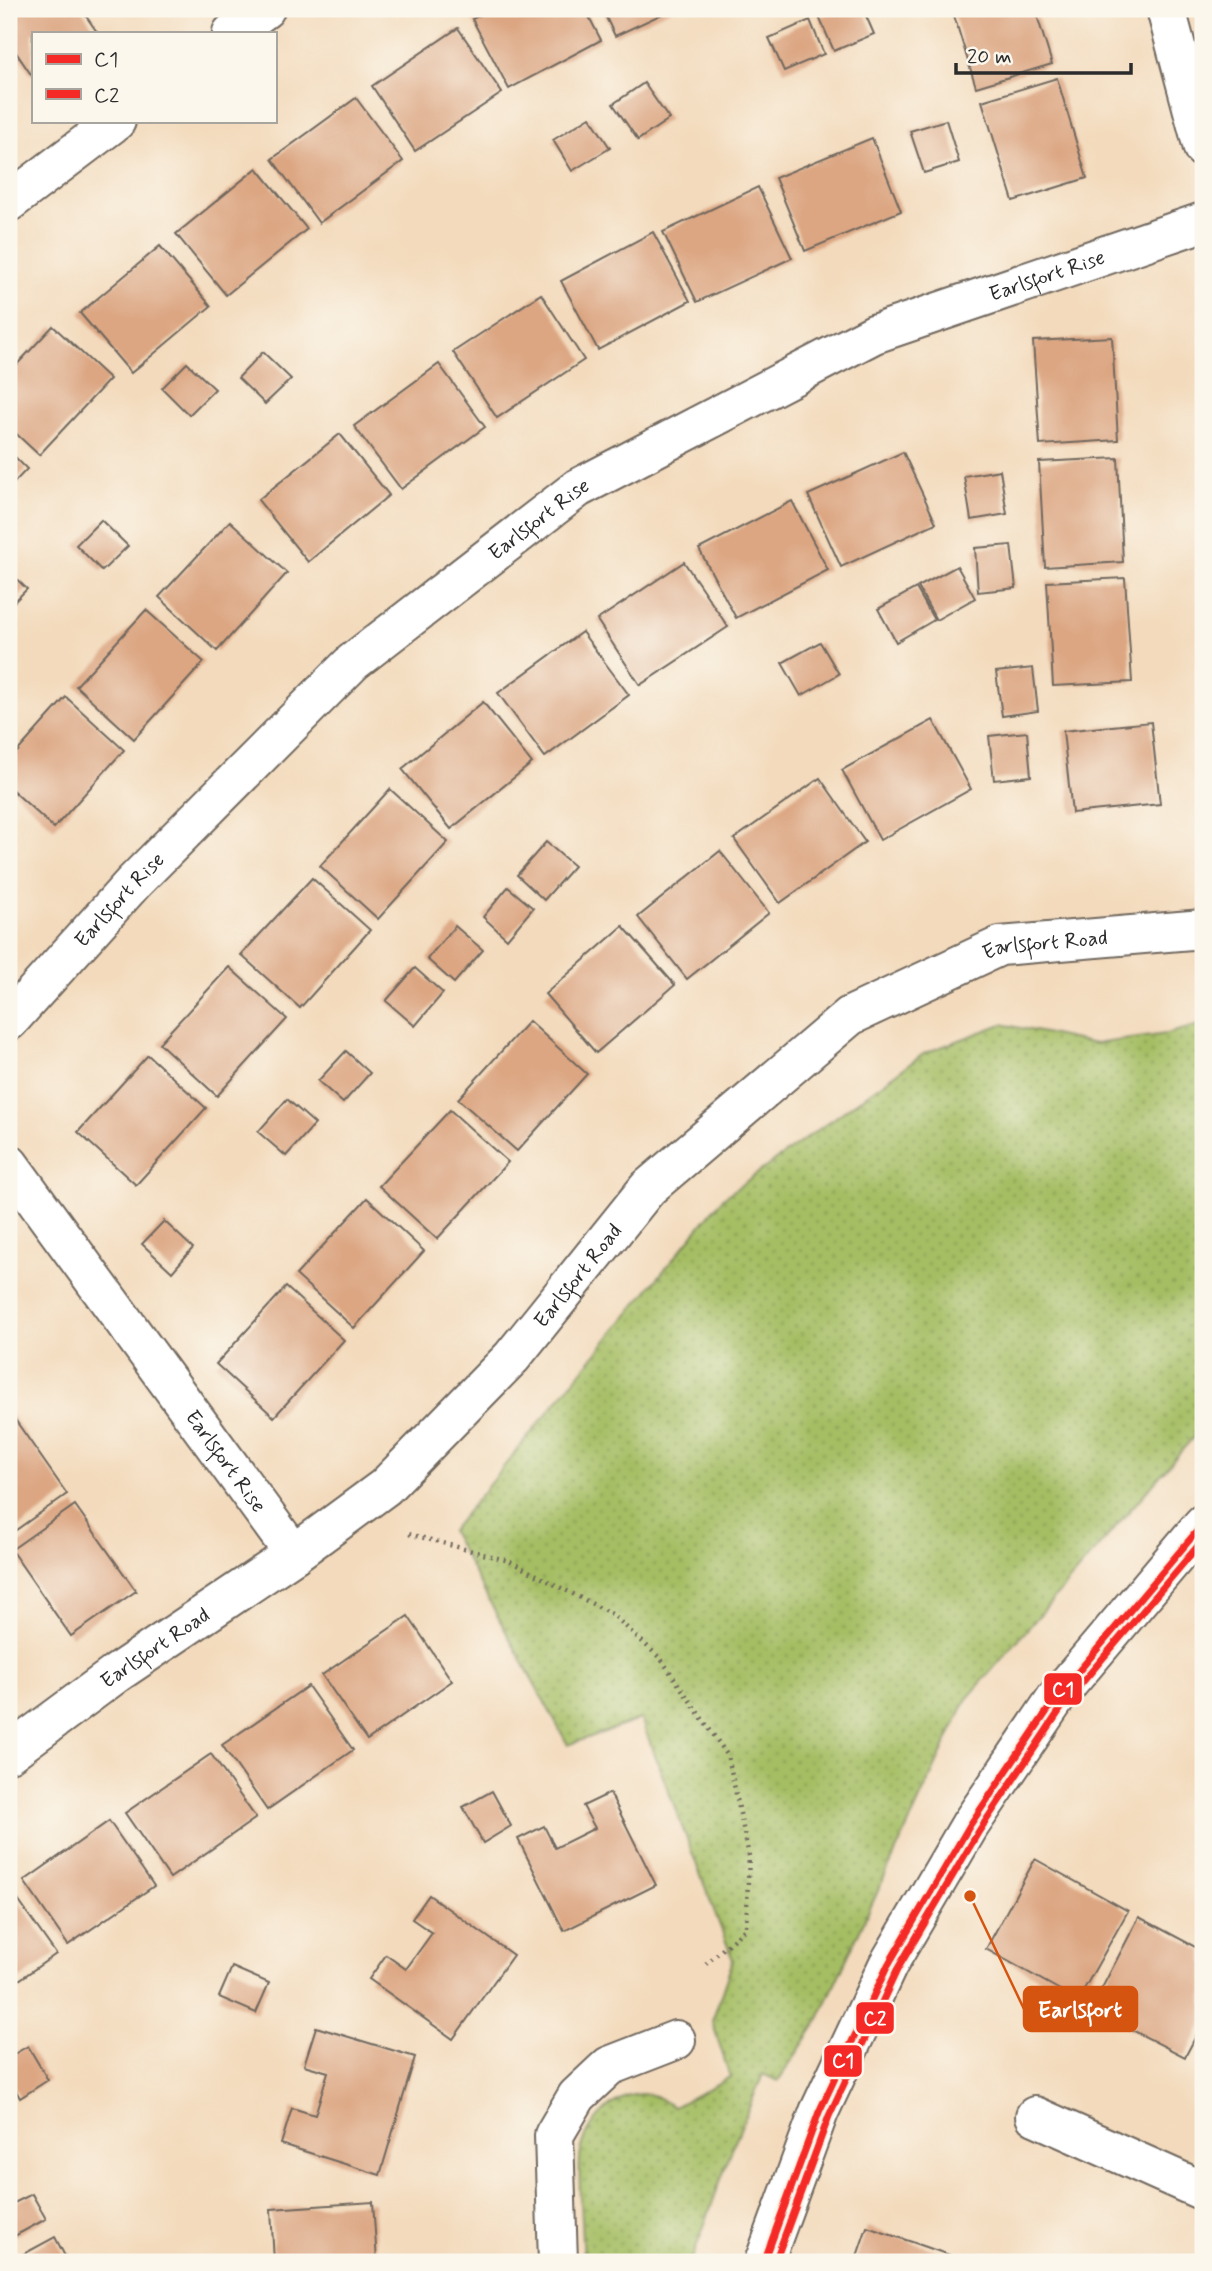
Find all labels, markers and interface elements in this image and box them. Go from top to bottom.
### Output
legend [32,32,276,122]
scale bar [956,32,1132,76]
text: 20 m [967,43,1012,71]
text: C1 [94,46,118,74]
text: C2 [94,82,119,110]
street label: Earlsfort Rise [985,243,1109,309]
street label: Earlsfort Rise [483,472,594,567]
street label: Earlsfort Rise [69,846,171,954]
street label: Earlsfort Road [978,924,1109,967]
street label: Earlsfort Road [528,1218,629,1334]
street label: Earlsfort Rise [178,1405,272,1519]
street label: Earlsfort Road [95,1602,216,1695]
line badge: C1 [1043,1672,1083,1706]
text: C1 [1052,1678,1074,1703]
callout: Earlsfort [1024,1987,1137,2031]
text: Earlsfort [1038,1996,1123,2027]
line badge: C2 [855,2001,895,2035]
text: C2 [864,2007,887,2032]
line badge: C1 [823,2044,863,2078]
text: C1 [832,2049,854,2074]

